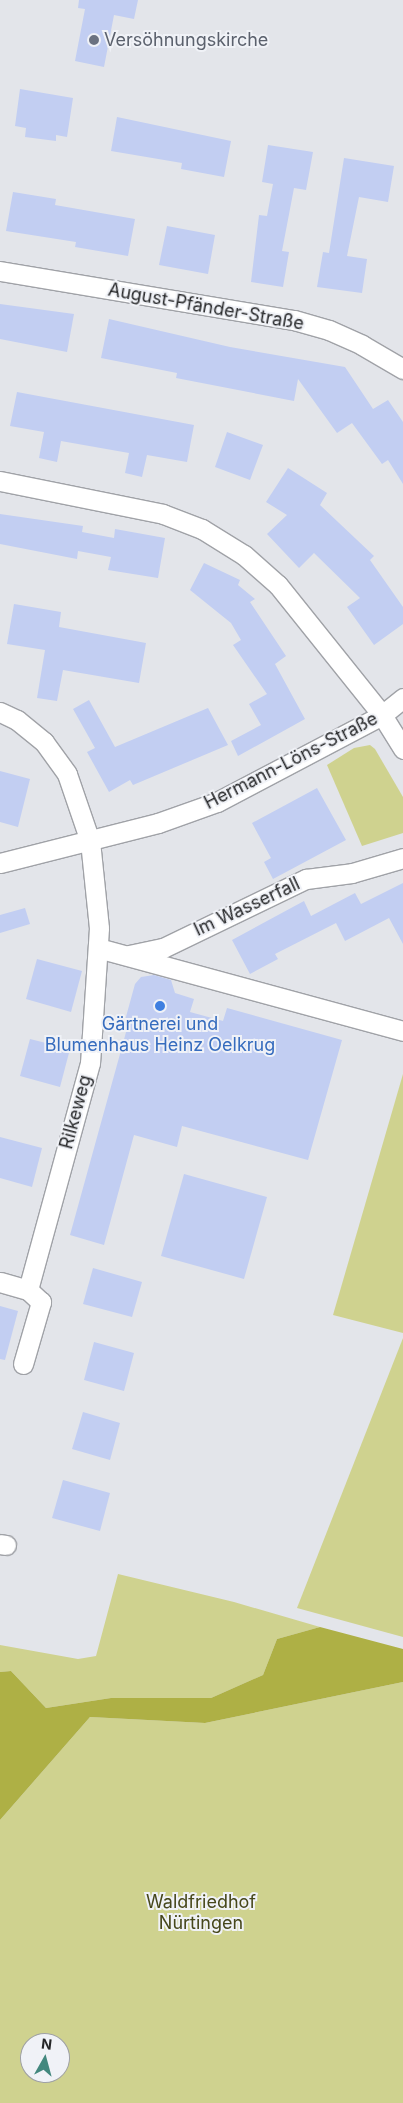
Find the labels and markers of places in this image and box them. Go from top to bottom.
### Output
place label: Versöhnungskirche [104,29,268,51]
marker: Versöhnungskirche [88,34,100,46]
marker: Gärtnerei und Blumenhaus Heinz Oelkrug [154,1000,166,1012]
place label: Gärtnerei und Blumenhaus Heinz Oelkrug [45,1014,275,1056]

